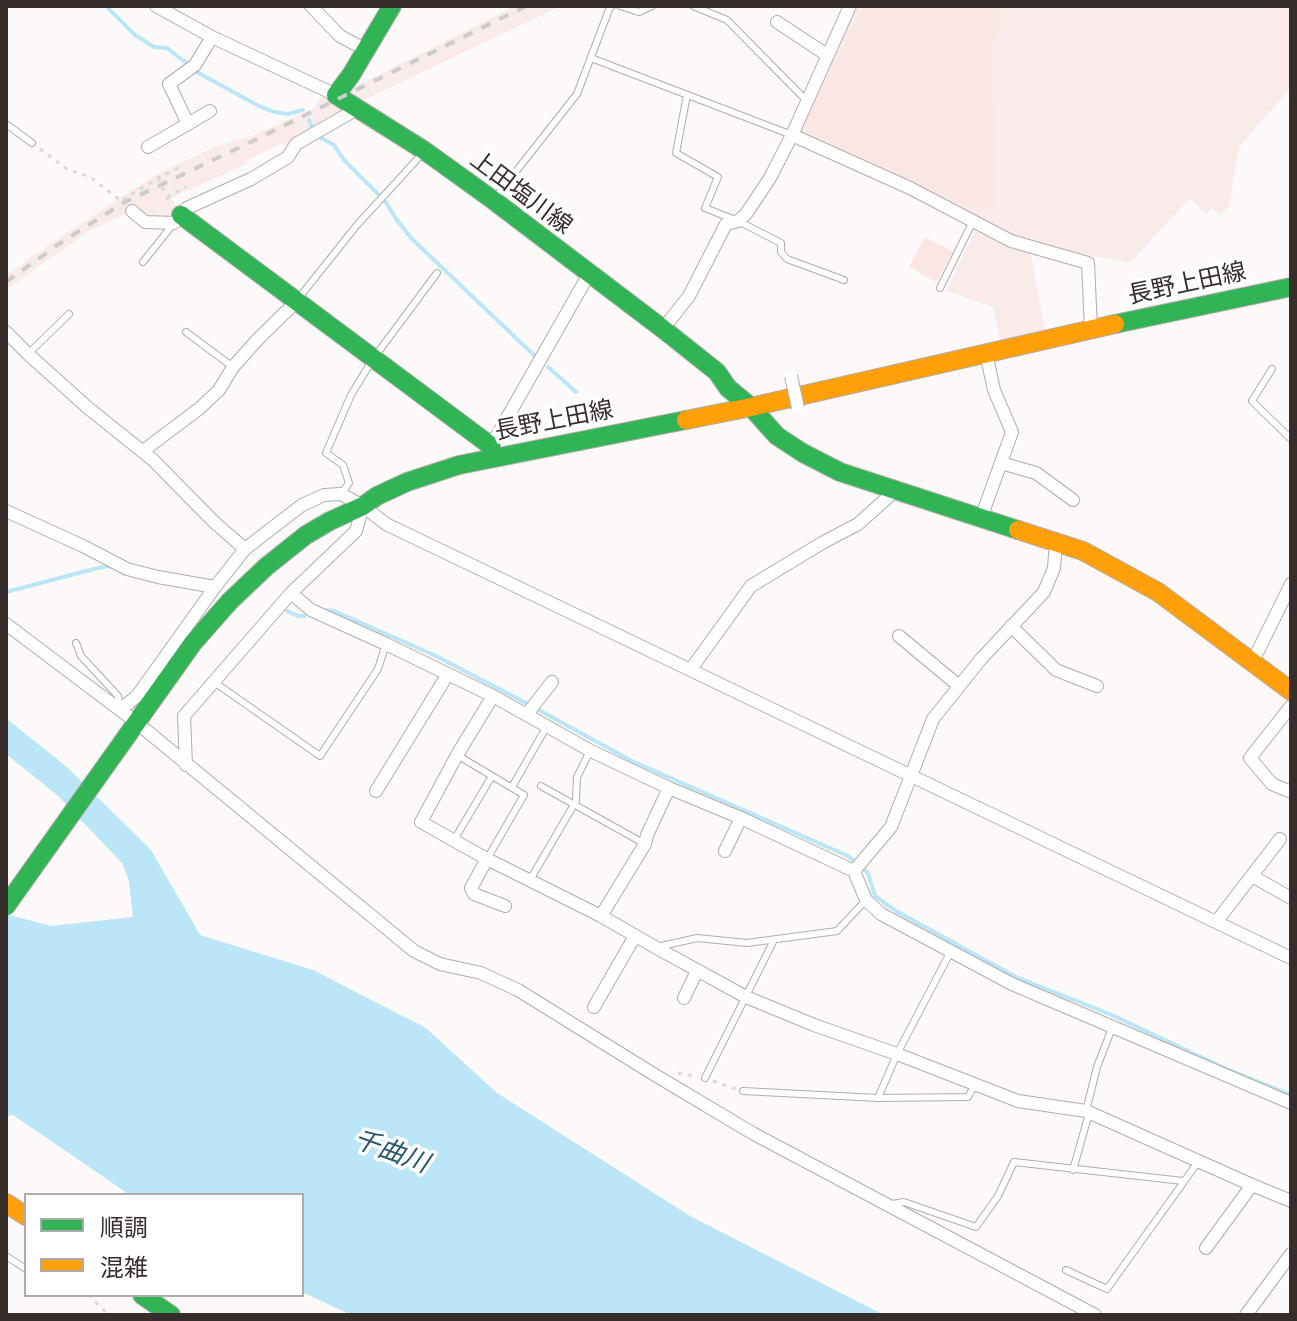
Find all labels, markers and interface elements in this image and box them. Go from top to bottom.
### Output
street label: 上田塩川線 [464,145,578,241]
street label: 長野上田線 [1125,257,1249,311]
street label: 長野上田線 [492,395,616,447]
water label: 千曲川 [349,1124,433,1180]
legend [24,1193,304,1297]
text: 順調 [100,1213,148,1242]
text: 混雑 [100,1253,148,1282]

